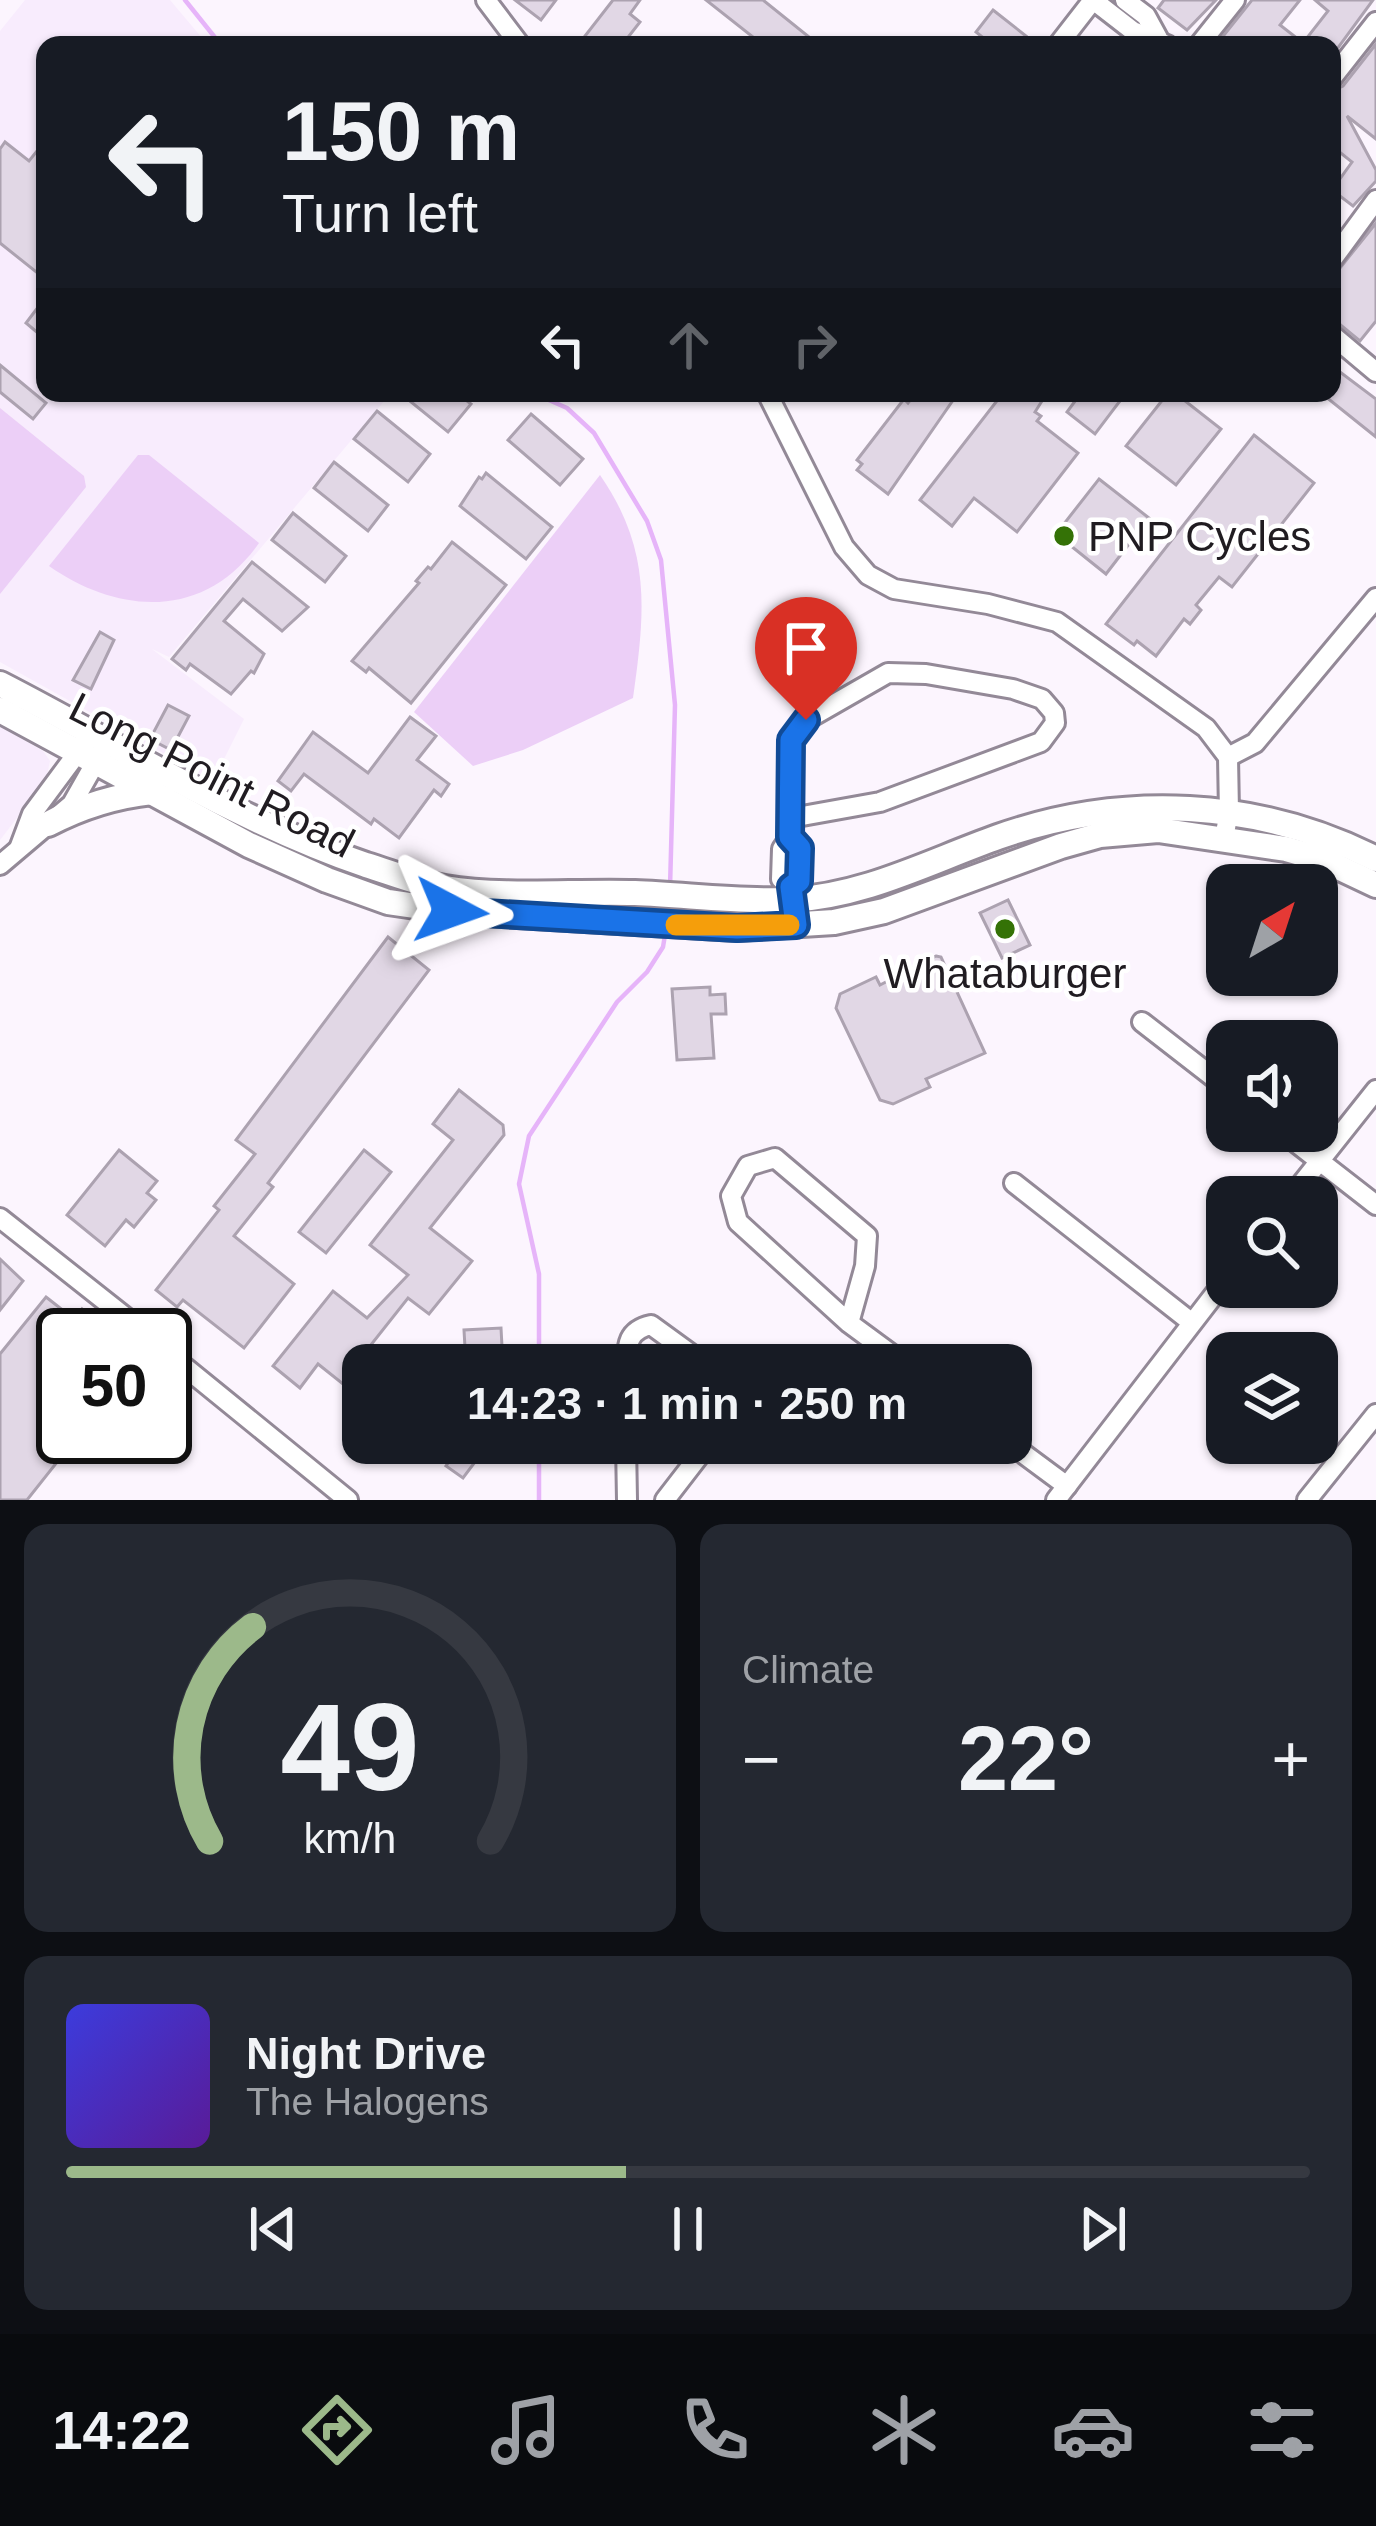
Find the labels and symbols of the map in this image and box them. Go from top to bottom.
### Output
place label: PNP Cycles [1088,513,1311,560]
marker: PNP Cycles [1051,523,1077,549]
pin [755,597,857,720]
street label: Long Point Road [62,683,362,867]
position arrow [388,848,514,974]
north arrow [1206,864,1338,996]
marker: Whataburger [992,916,1018,942]
place label: Whataburger [884,950,1126,997]
speed limit sign: 50 [36,1308,192,1464]

